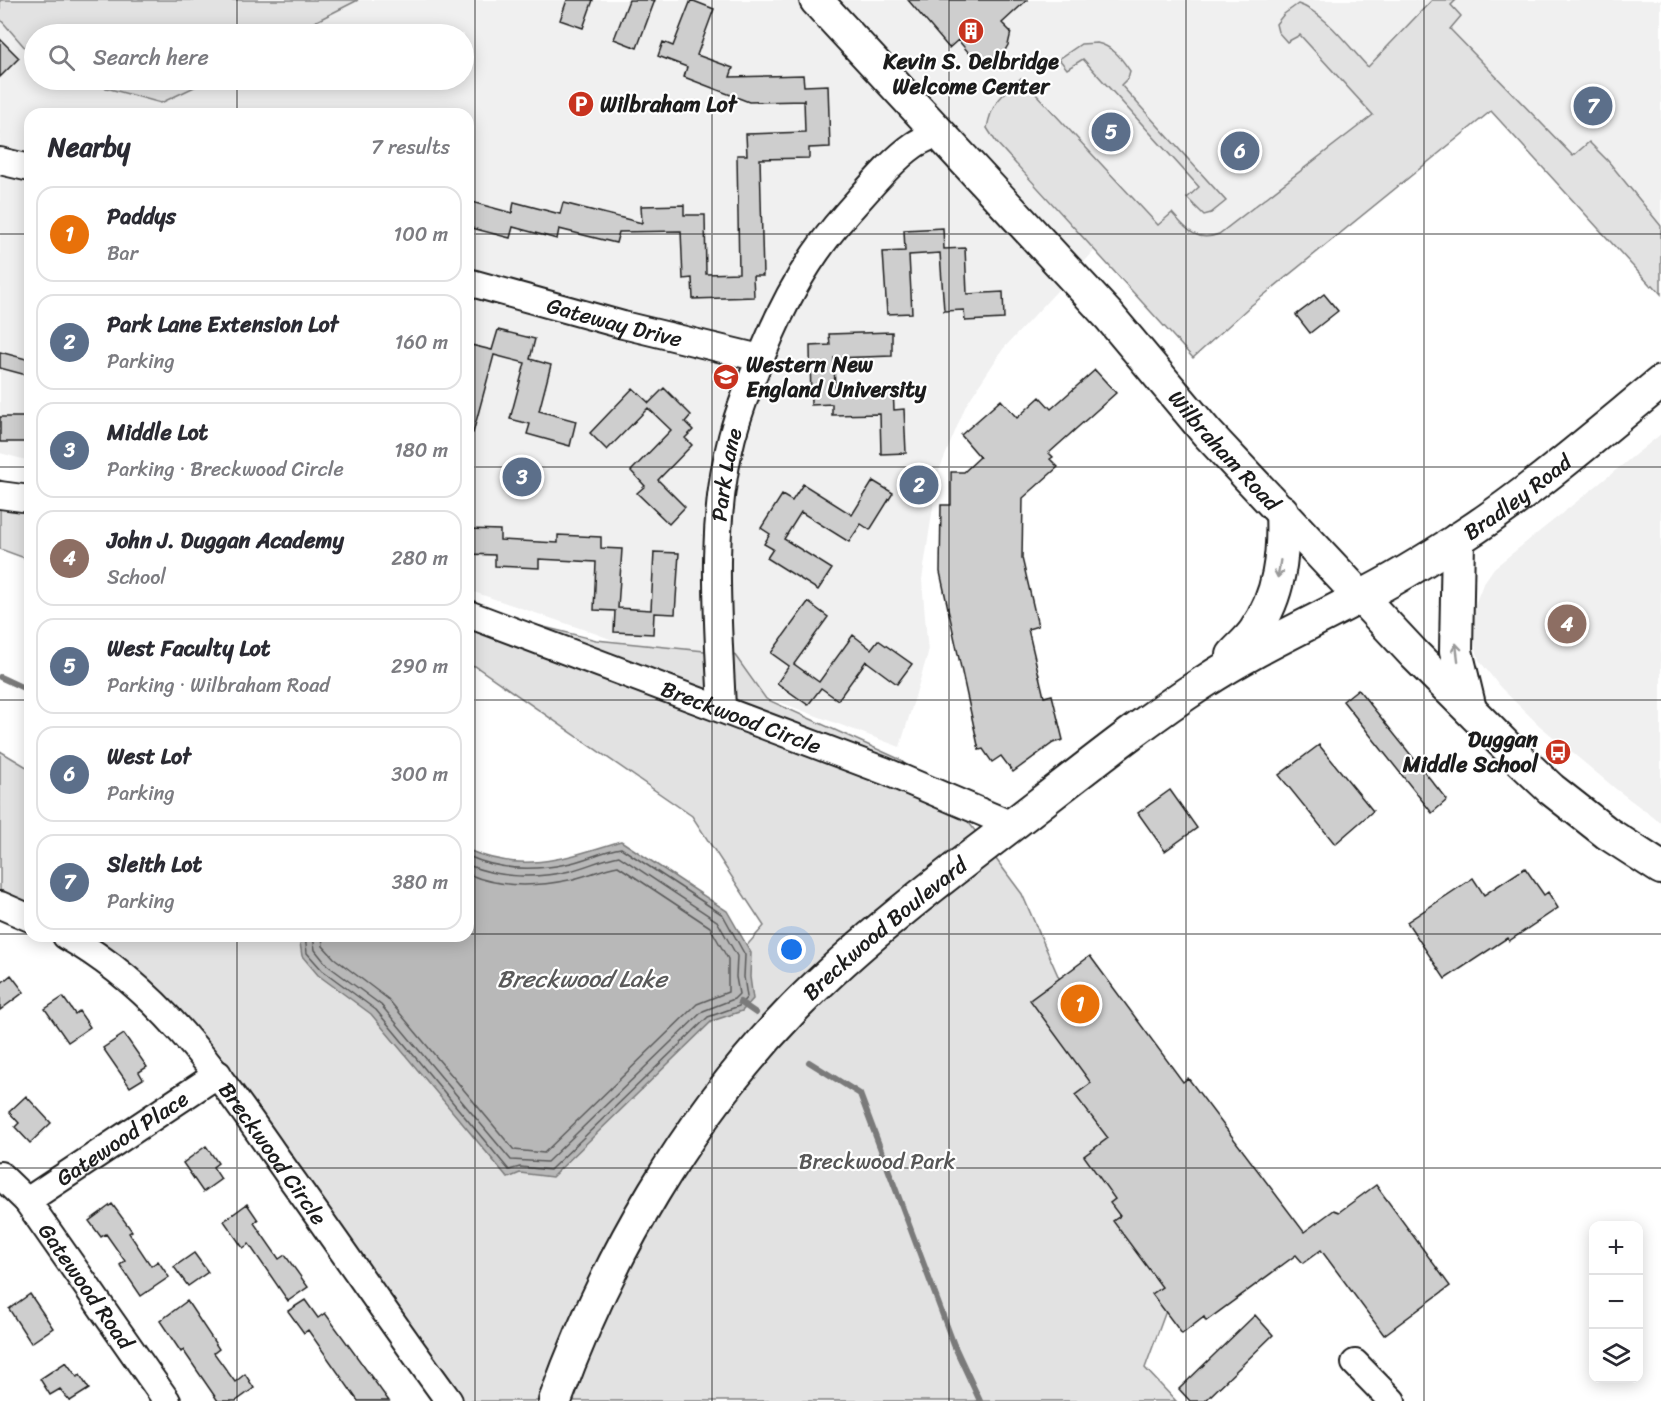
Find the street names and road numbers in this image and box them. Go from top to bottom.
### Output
street label: Gateway Drive [542,286,686,359]
street label: Wilbraham Road [1158,381,1291,522]
street label: Park Lane [700,423,754,523]
street label: Bradley Road [1455,443,1582,551]
street label: Breckwood Circle [655,669,827,765]
street label: Breckwood Boulevard [793,846,977,1010]
street label: Breckwood Circle [208,1073,338,1234]
street label: Gatewood Place [48,1080,197,1197]
street label: Gatewood Road [28,1214,145,1359]

